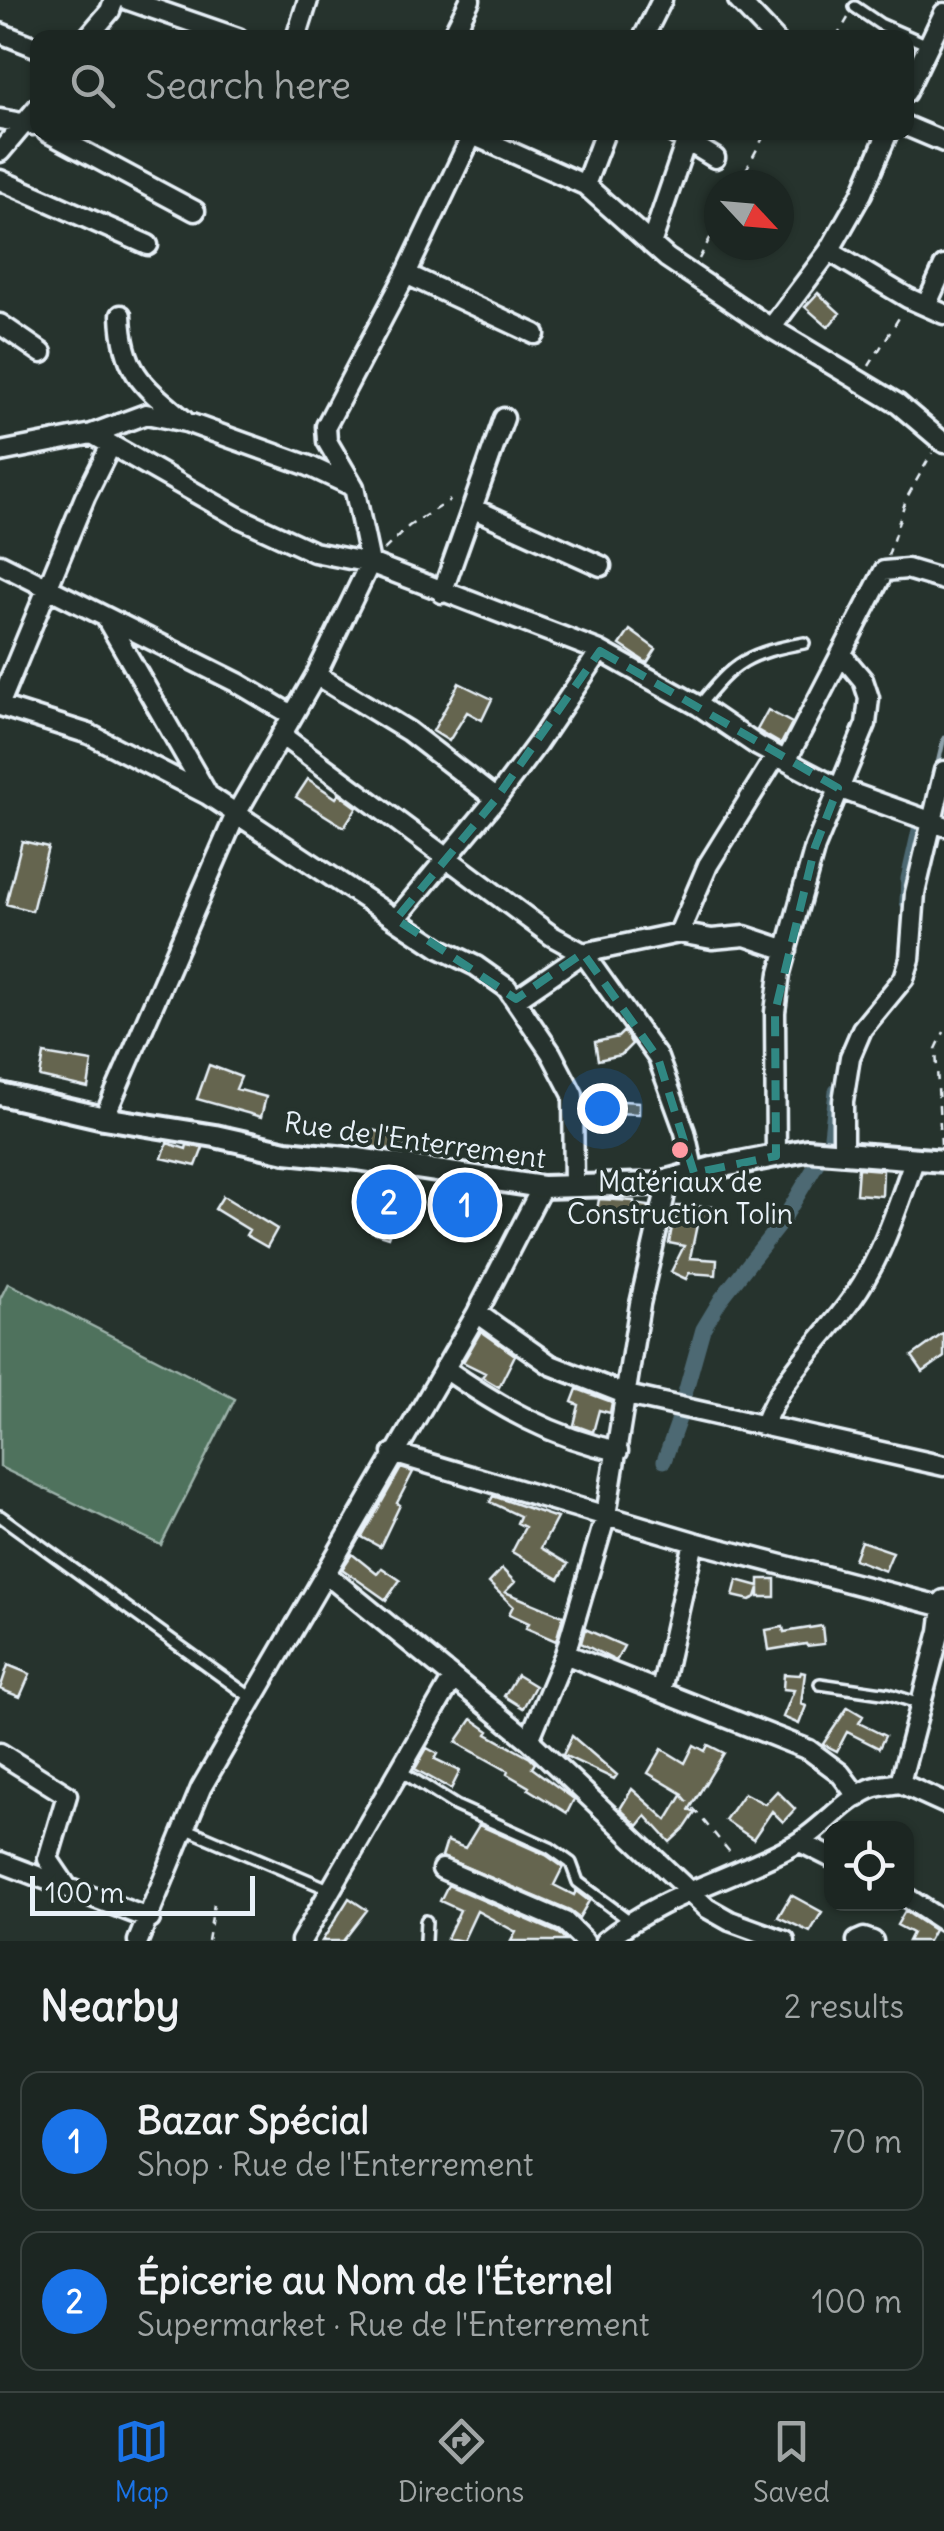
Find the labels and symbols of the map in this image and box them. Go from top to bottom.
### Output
north arrow [704,170,794,260]
your location [577,1083,628,1134]
street label: Rue de l'Enterrement [282,1104,548,1176]
marker: Matériaux de Construction Tolin [669,1139,691,1161]
pin: 2 [356,1164,422,1240]
place label: Matériaux de Construction Tolin [567,1164,793,1232]
pin: 1 [432,1168,498,1242]
scale bar [30,1871,255,1916]

